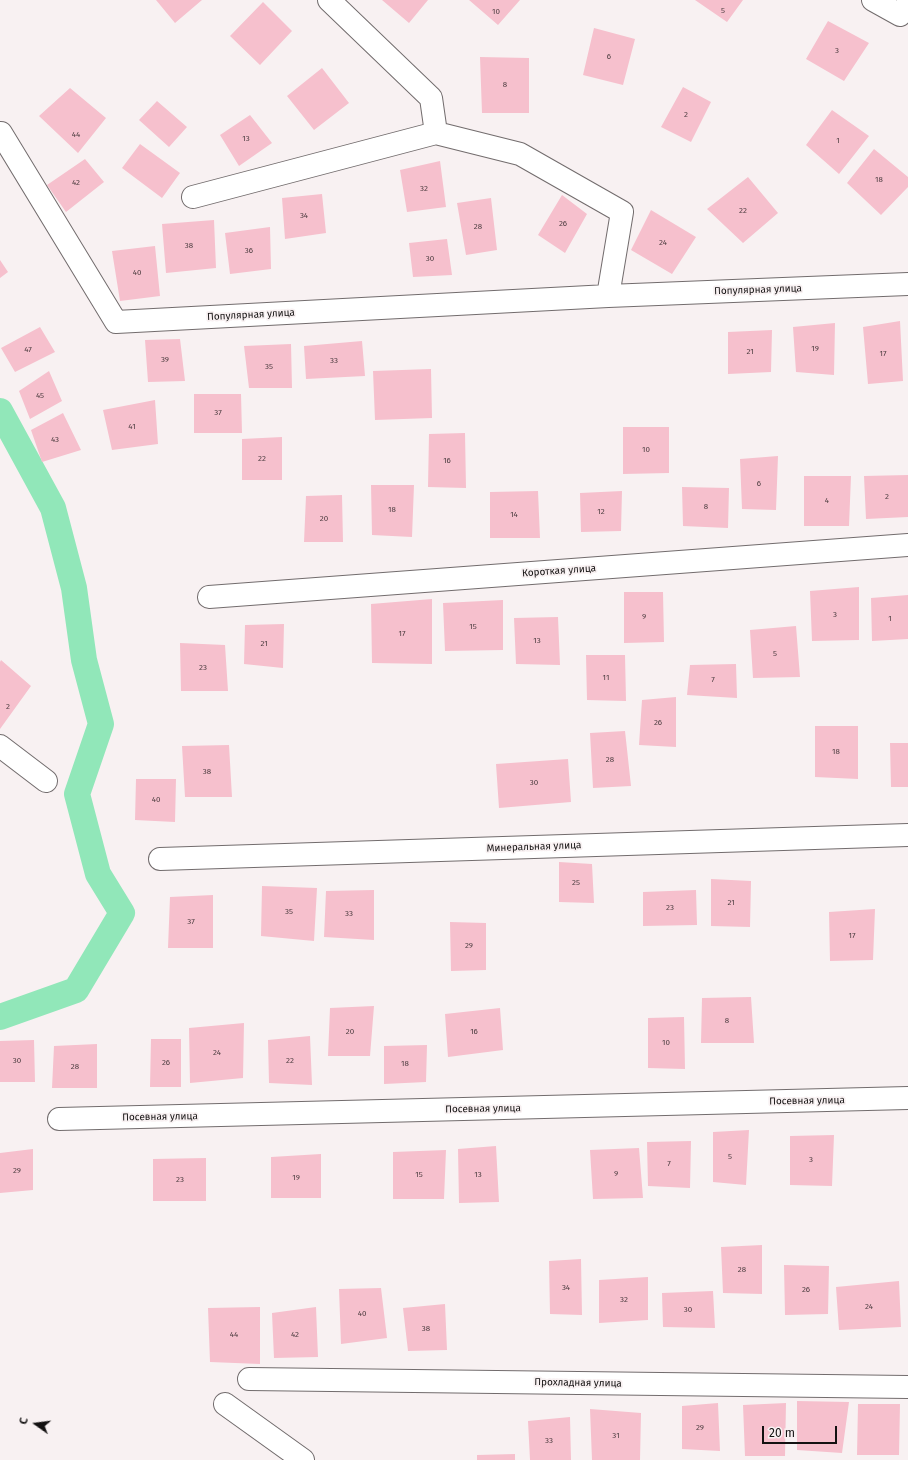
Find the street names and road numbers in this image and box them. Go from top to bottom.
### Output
street label: Популярная улица [714,282,802,298]
street label: Популярная улица [207,307,295,323]
street label: Короткая улица [522,562,596,580]
street label: Минеральная улица [486,839,582,855]
street label: Посевная улица [769,1094,845,1108]
street label: Посевная улица [445,1102,521,1116]
street label: Посевная улица [122,1110,198,1124]
street label: Прохладная улица [534,1376,622,1390]

